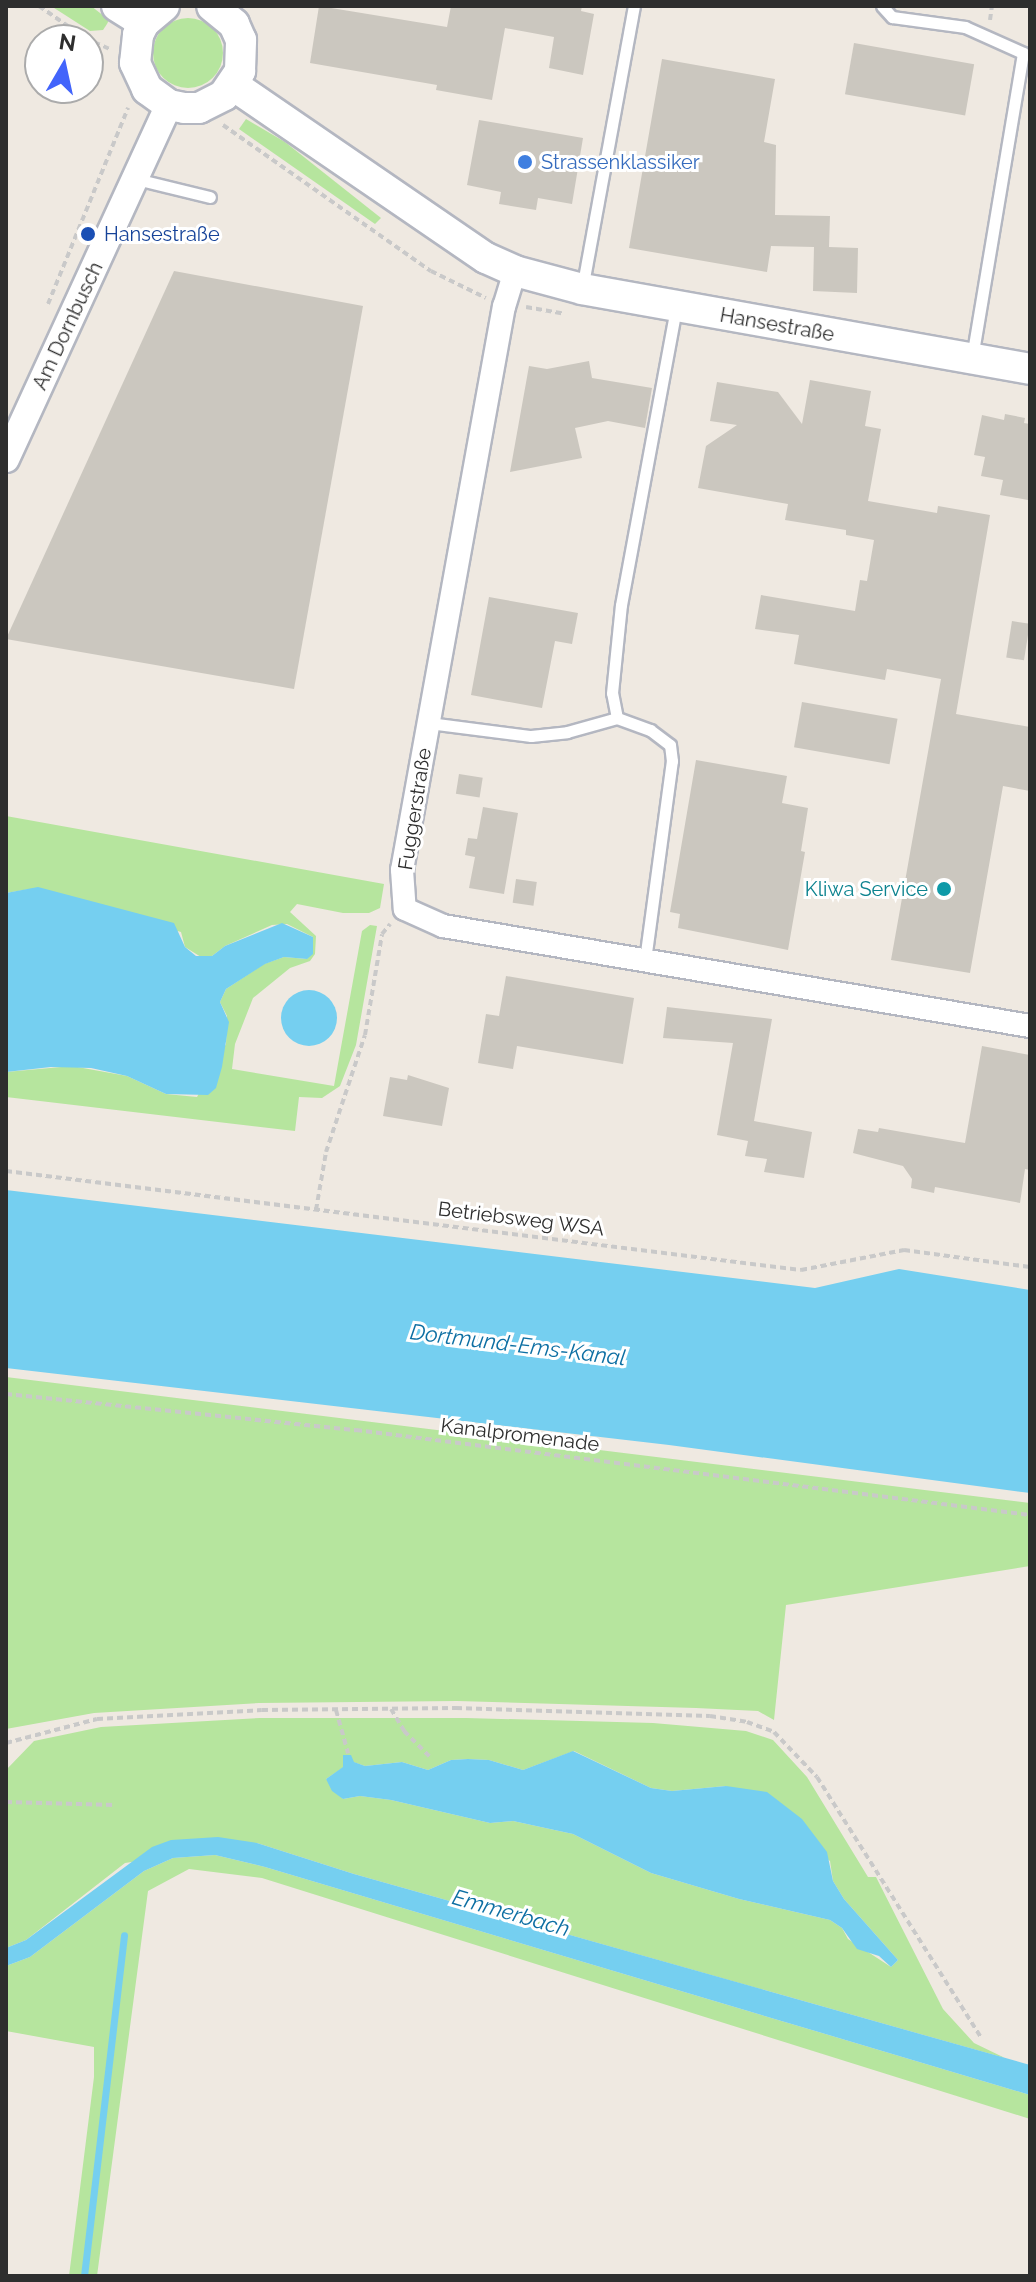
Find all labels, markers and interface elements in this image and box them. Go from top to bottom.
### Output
north arrow [24,24,104,104]
text: N [57,28,78,56]
place label: Strassenklassiker [541,150,700,174]
marker: Strassenklassiker [516,153,534,171]
place label: Hansestraße [104,222,220,246]
marker: Hansestraße [79,225,97,243]
street label: Am Dornbusch [28,258,108,394]
street label: Hansestraße [718,303,836,347]
street label: Fuggerstraße [393,746,437,872]
place label: Kliwa Service [805,877,928,901]
marker: Kliwa Service [935,880,953,898]
street label: Betriebsweg WSA [436,1197,606,1241]
water label: Dortmund-Ems-Kanal [409,1319,627,1371]
street label: Kanalpromenade [439,1413,601,1457]
water label: Emmerbach [449,1884,573,1942]

